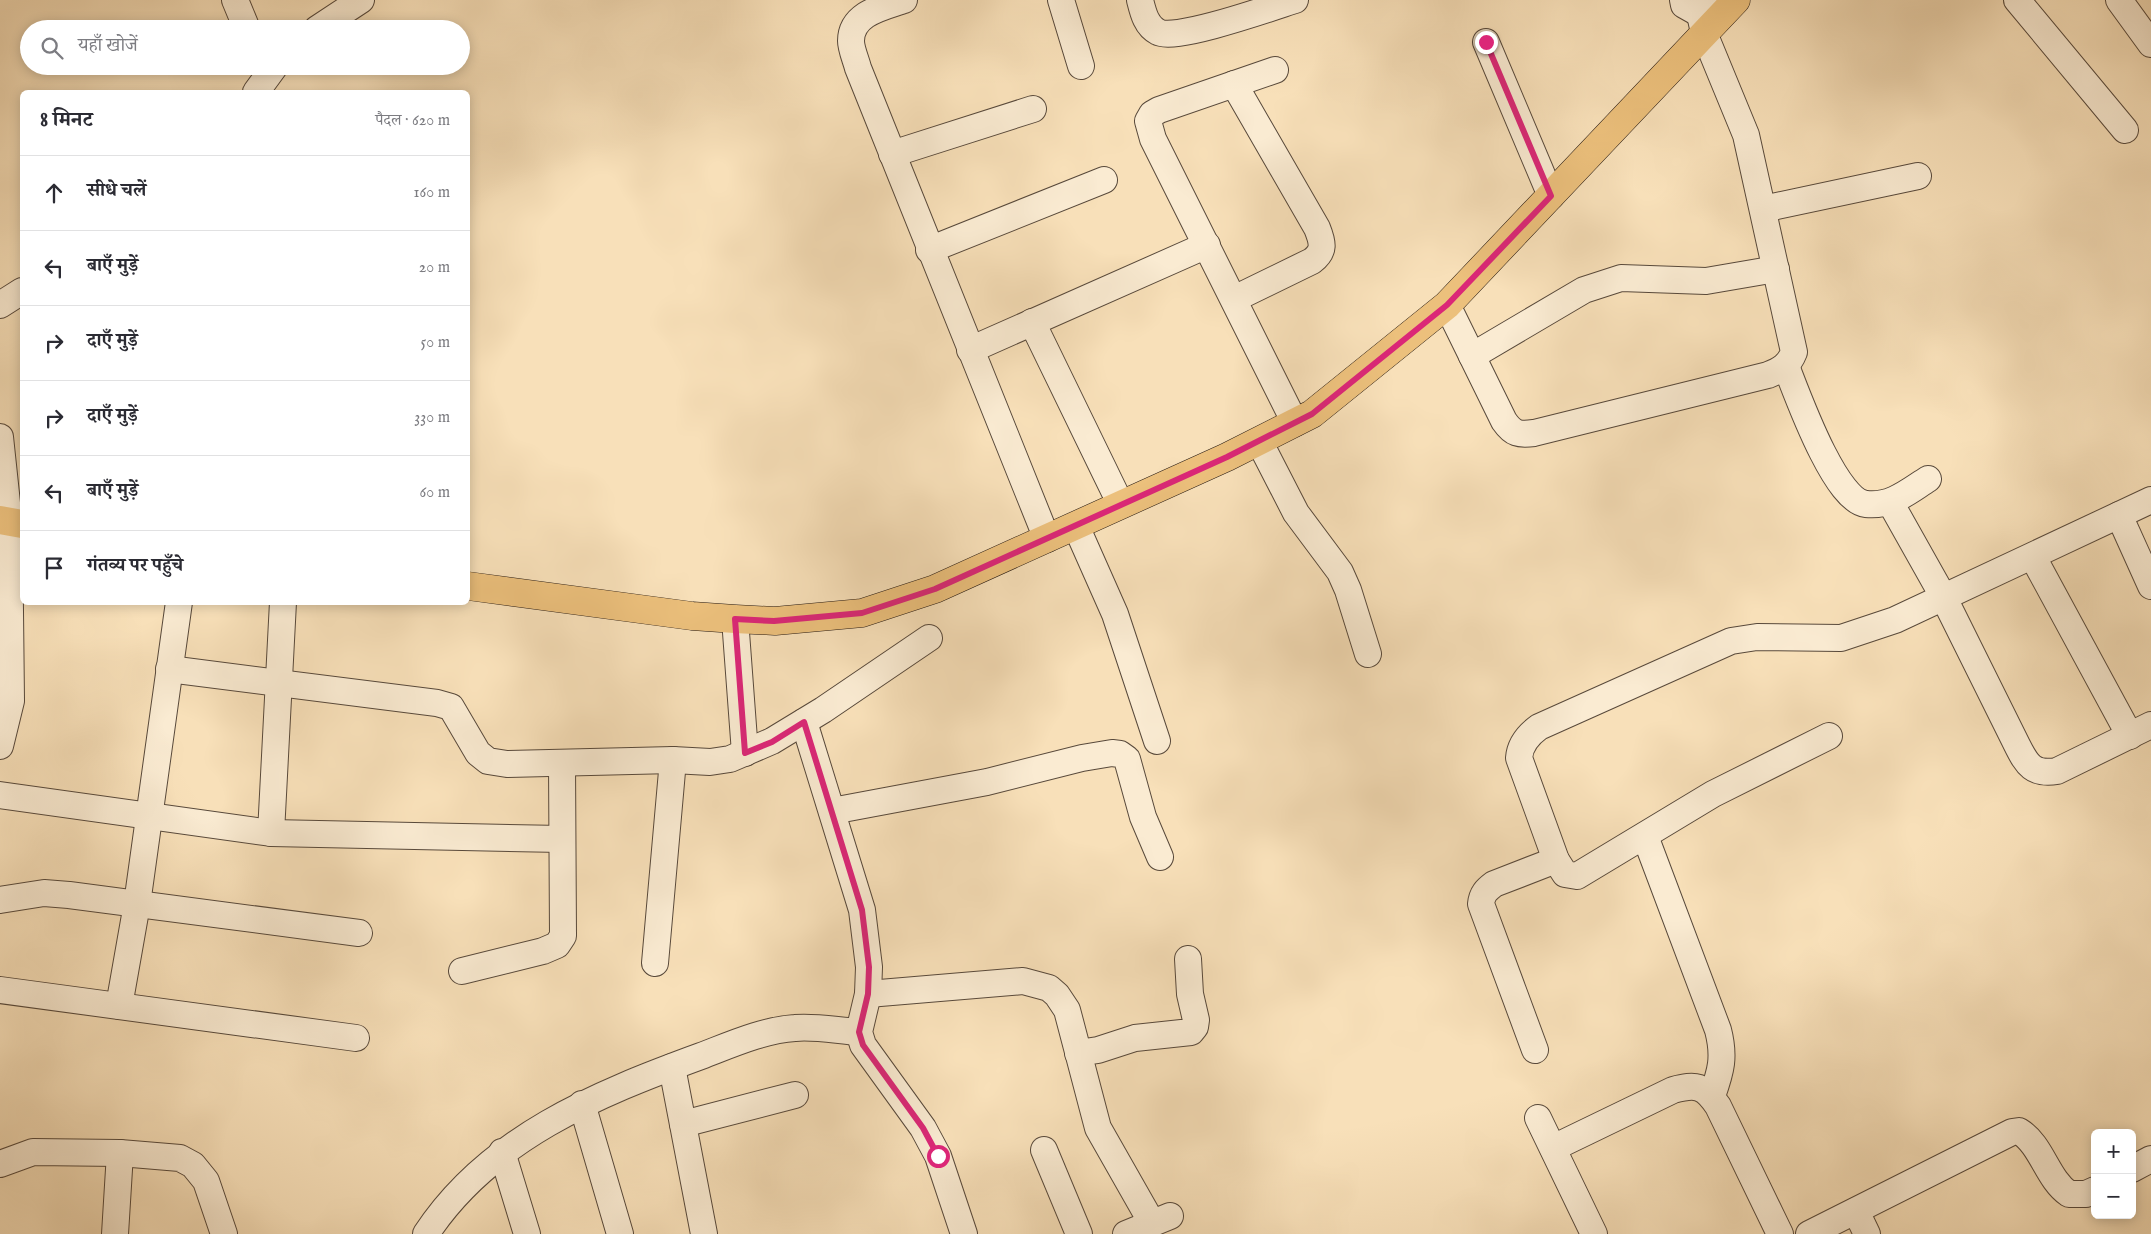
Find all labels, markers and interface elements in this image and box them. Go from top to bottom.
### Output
search box [20,20,470,75]
route end [1475,31,1498,54]
icon: search [38,34,66,62]
text: यहाँ खोजें [78,34,138,58]
text: 8 मिनट [40,107,93,134]
text: पैदल · 620 m [375,111,450,131]
icon: ahead [40,179,68,207]
text: सीधे चलें [87,179,146,203]
text: 160 m [414,183,450,203]
icon: left [40,254,68,282]
text: बाएँ मुड़ें [87,254,138,278]
text: 20 m [419,258,450,278]
icon: right [40,329,68,357]
text: दाएँ मुड़ें [87,329,138,353]
text: 50 m [421,333,450,353]
icon: right [40,404,68,432]
text: दाएँ मुड़ें [87,404,138,428]
text: 330 m [414,408,450,428]
icon: left [40,479,68,507]
text: बाएँ मुड़ें [87,479,138,503]
text: 60 m [420,483,450,503]
icon: arrive [40,554,68,582]
text: गंतव्य पर पहुँचे [87,554,183,578]
map controls [2091,1129,2136,1219]
button: + [2091,1129,2136,1174]
route start [927,1145,950,1168]
button: − [2091,1174,2136,1219]

